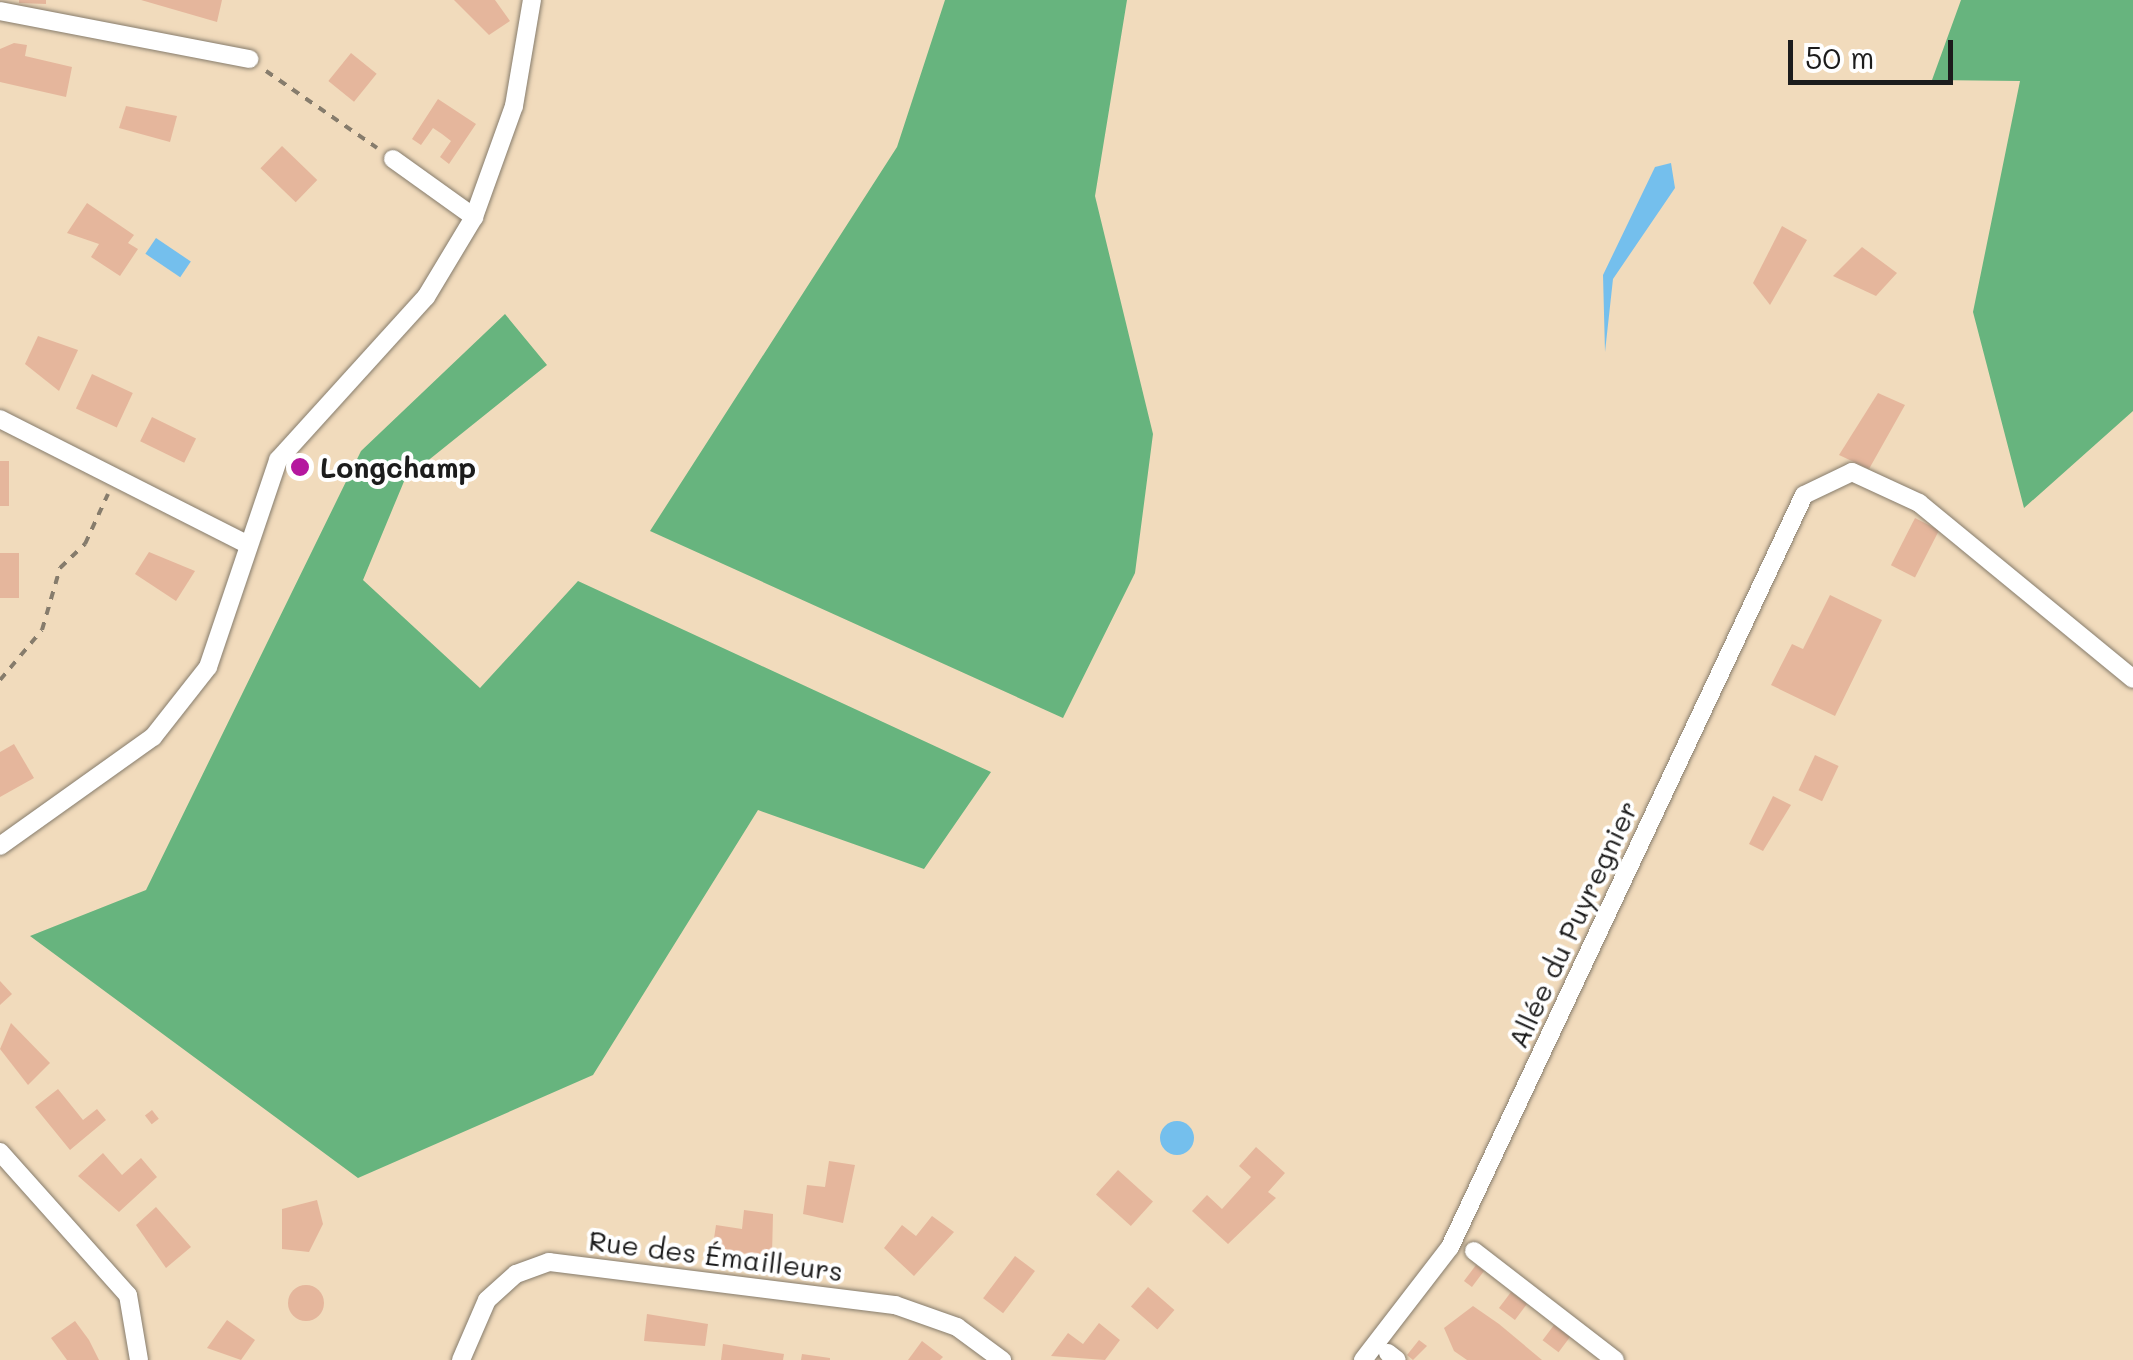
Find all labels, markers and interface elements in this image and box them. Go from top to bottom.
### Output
scale bar [1793,20,1958,82]
text: 50 m [1805,37,1875,77]
place label: Longchamp [320,450,476,484]
marker: Longchamp [289,456,311,478]
street label: Allée du Puyregnier [1500,795,1644,1053]
street label: Rue des Émailleurs [587,1223,845,1287]

